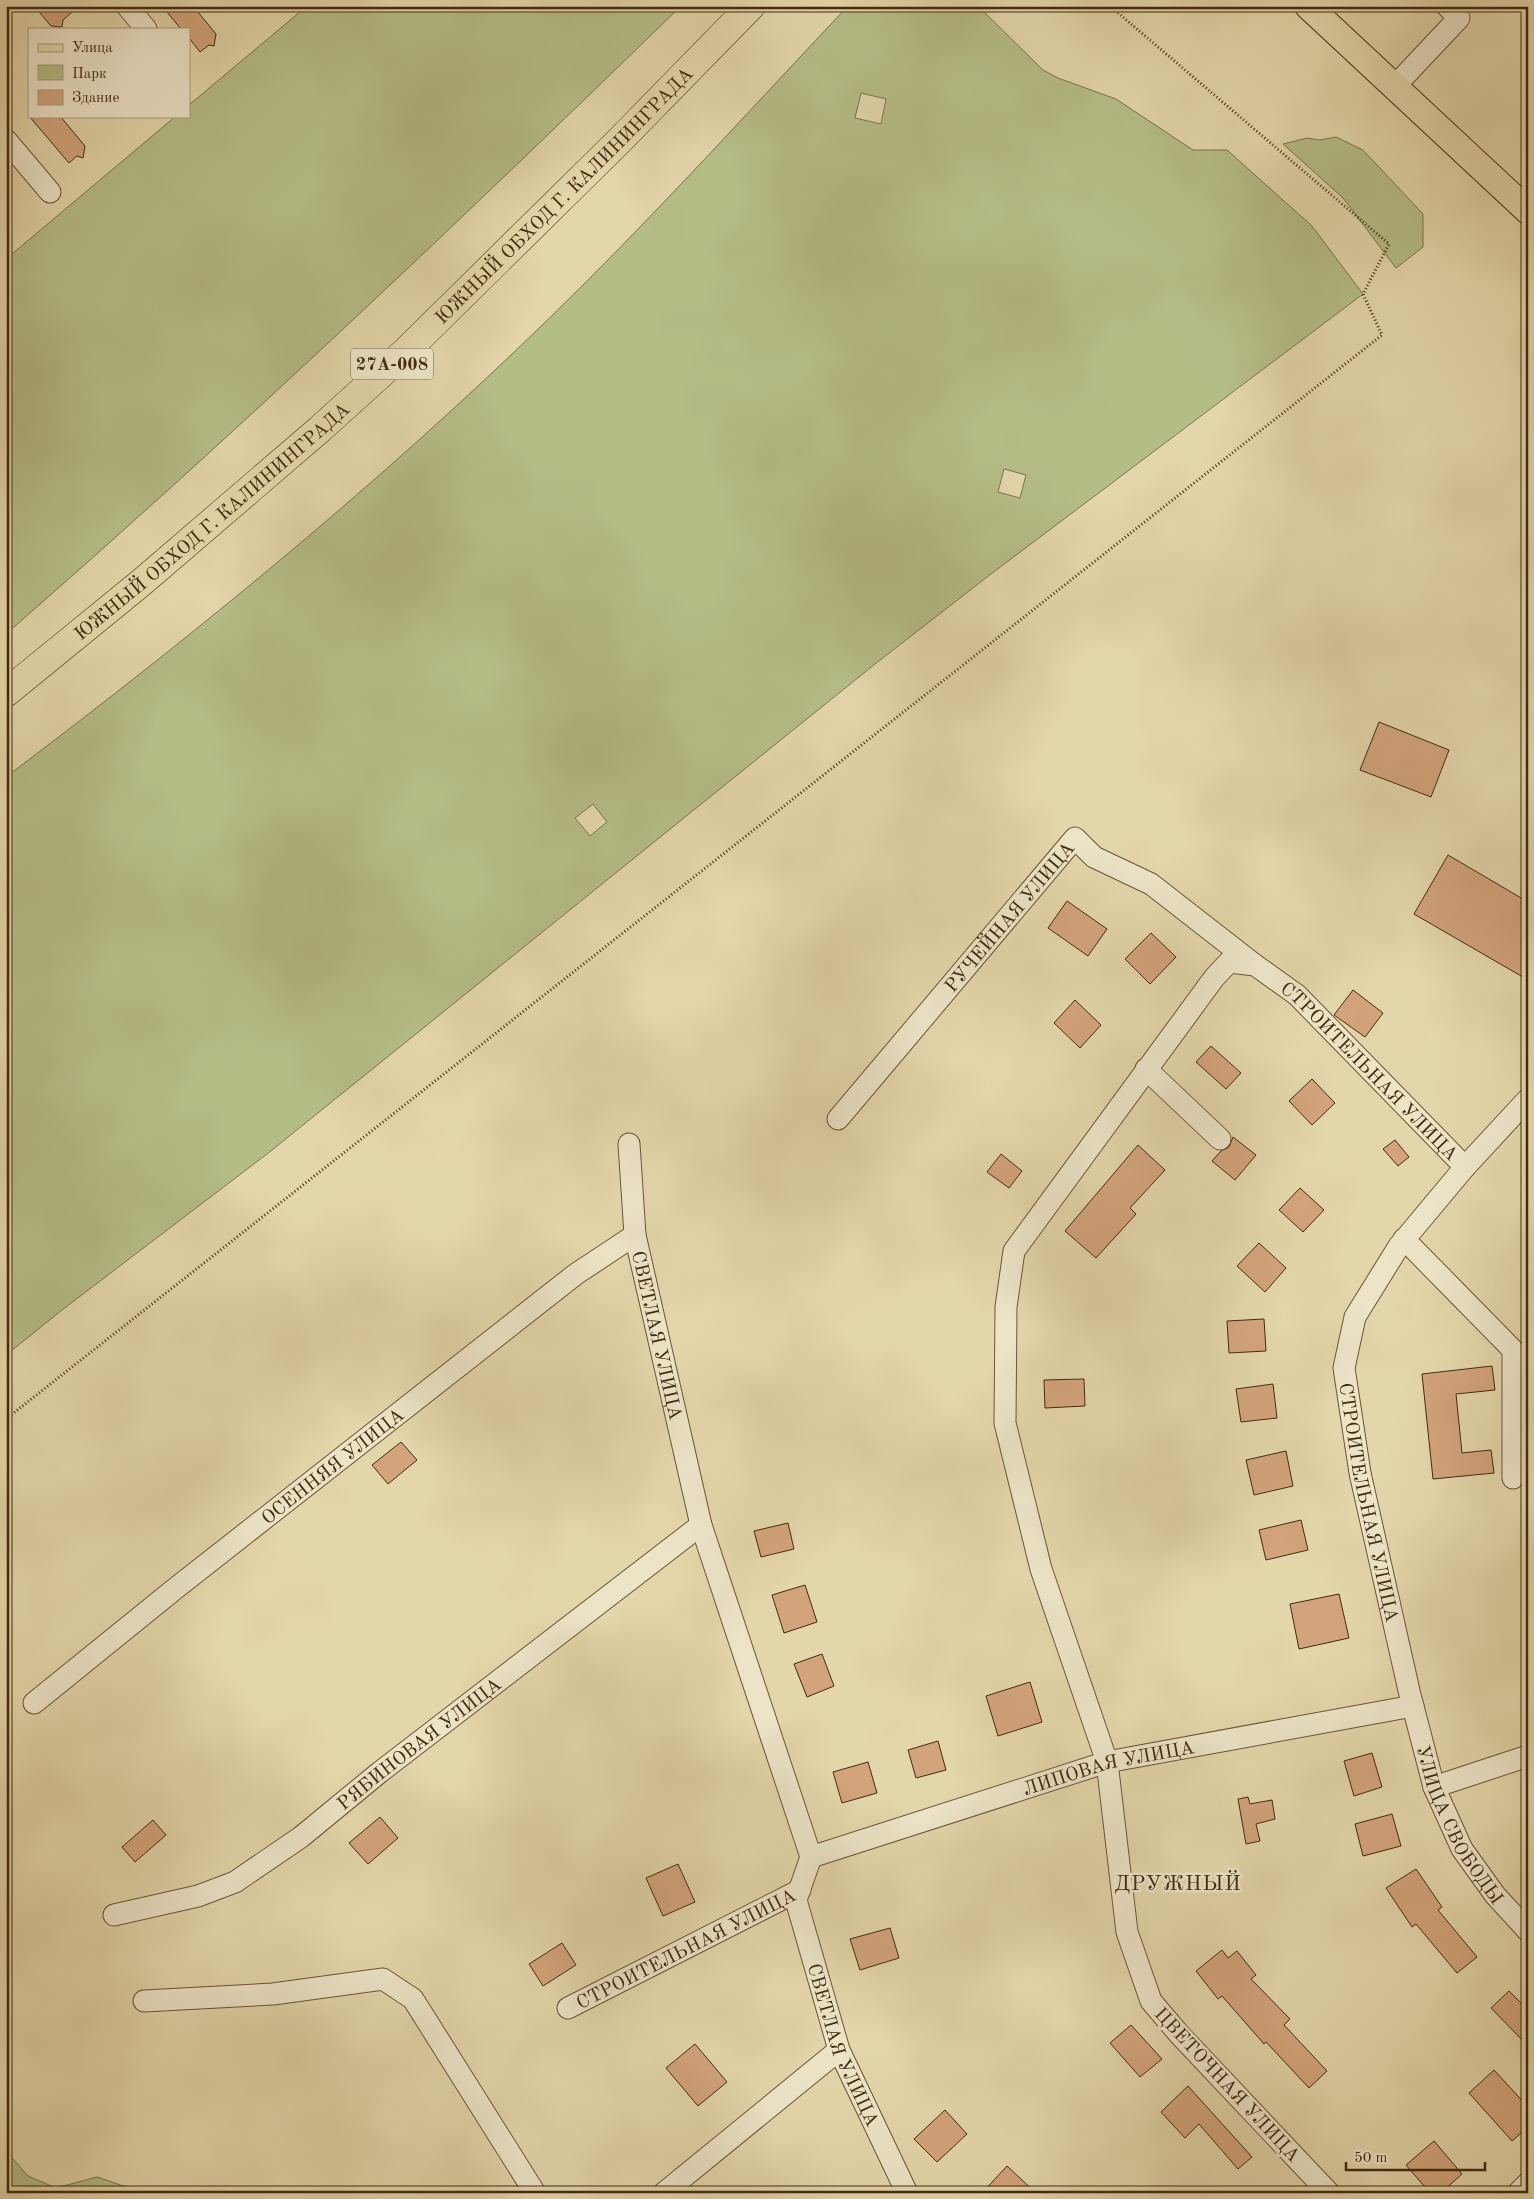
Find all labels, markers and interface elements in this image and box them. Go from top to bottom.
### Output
legend [28,28,190,118]
text: Улица [72,41,113,56]
street label: ЮЖНЫЙ ОБХОД Г. КАЛИНИНГРАДА [433,64,698,328]
text: Парк [72,67,107,82]
text: Здание [72,91,119,106]
road number: 27А-008 [351,348,433,379]
street label: ЮЖНЫЙ ОБХОД Г. КАЛИНИНГРАДА [72,400,354,645]
street label: РУЧЕЙНАЯ УЛИЦА [942,839,1080,997]
street label: СТРОИТЕЛЬНАЯ УЛИЦА [1276,980,1461,1166]
street label: СВЕТЛАЯ УЛИЦА [627,1249,684,1423]
street label: СТРОИТЕЛЬНАЯ УЛИЦА [1334,1382,1400,1625]
street label: ОСЕННЯЯ УЛИЦА [259,1406,409,1529]
street label: РЯБИНОВАЯ УЛИЦА [335,1675,506,1815]
street label: ЛИПОВАЯ УЛИЦА [1021,1739,1197,1800]
street label: УЛИЦА СВОБОДЫ [1412,1744,1505,1909]
district label: ДРУЖНЫЙ [1114,1869,1242,1895]
street label: СТРОИТЕЛЬНАЯ УЛИЦА [574,1887,800,2014]
street label: СВЕТЛАЯ УЛИЦА [803,1962,881,2130]
street label: ЦВЕТОЧНАЯ УЛИЦА [1150,2005,1303,2167]
scale bar [1346,2139,1485,2171]
text: 50 m [1354,2151,1388,2166]

